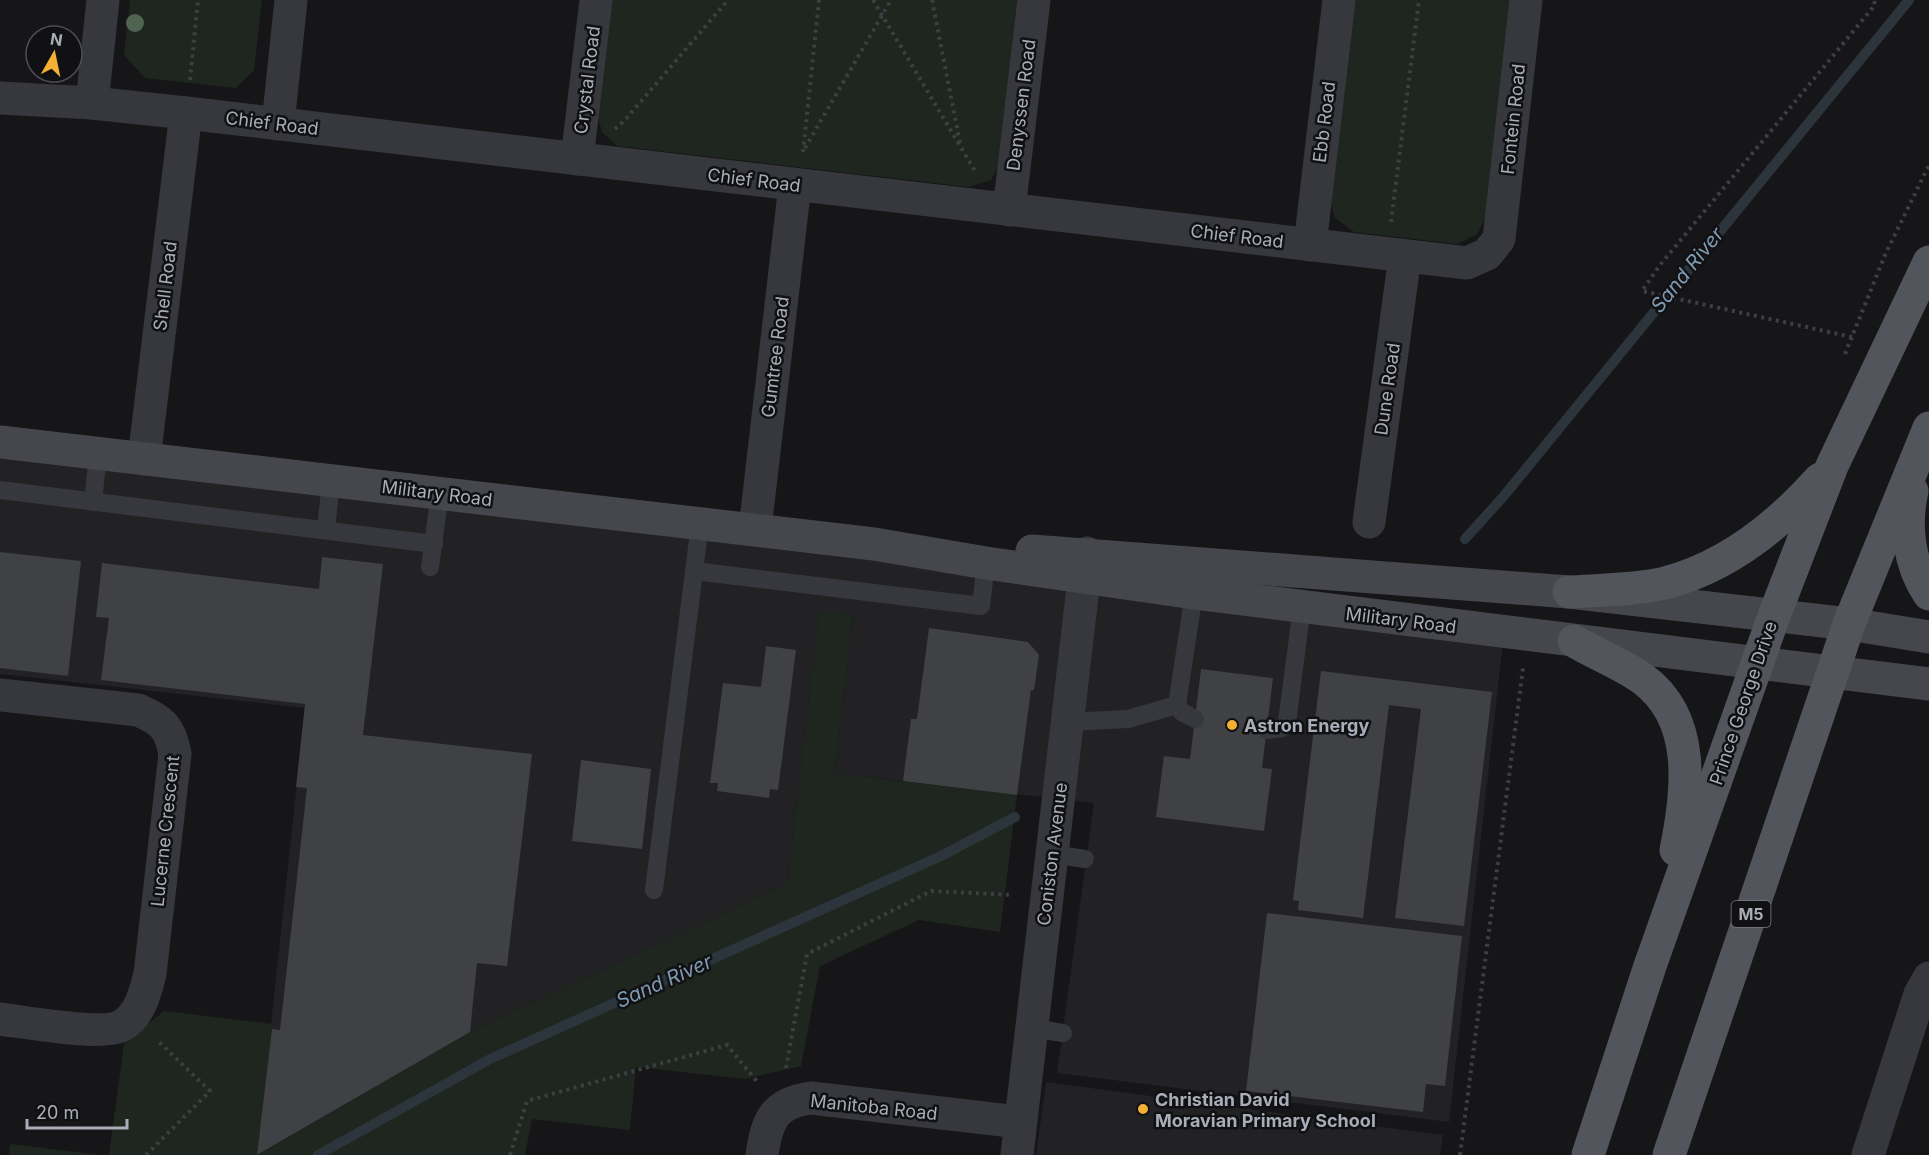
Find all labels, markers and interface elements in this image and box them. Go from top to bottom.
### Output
north arrow [24,24,84,84]
street label: Crystal Road [570,25,604,135]
text: N [49,28,64,50]
street label: Denyssen Road [1002,38,1040,172]
street label: Fontein Road [1497,63,1529,175]
street label: Ebb Road [1309,80,1339,164]
street label: Chief Road [224,107,320,139]
street label: Chief Road [706,164,802,196]
street label: Chief Road [1189,220,1285,252]
water label: Sand River [1645,222,1729,317]
street label: Shell Road [149,240,181,332]
street label: Gumtree Road [757,295,793,419]
street label: Dune Road [1370,341,1404,437]
street label: Military Road [381,476,493,510]
street label: Military Road [1345,603,1457,637]
street label: Prince George Drive [1705,618,1781,788]
place label: Astron Energy [1244,715,1369,736]
marker: Astron Energy [1225,718,1239,732]
street label: Lucerne Crescent [147,754,183,908]
street label: Coniston Avenue [1033,781,1071,927]
road number: M5 [1732,901,1770,927]
water label: Sand River [612,949,716,1013]
place label: Christian David Moravian Primary School [1155,1089,1376,1131]
street label: Manitoba Road [809,1090,939,1124]
scale bar [27,1092,128,1130]
text: 20 m [36,1102,79,1123]
marker: Christian David Moravian Primary School [1136,1102,1150,1116]

